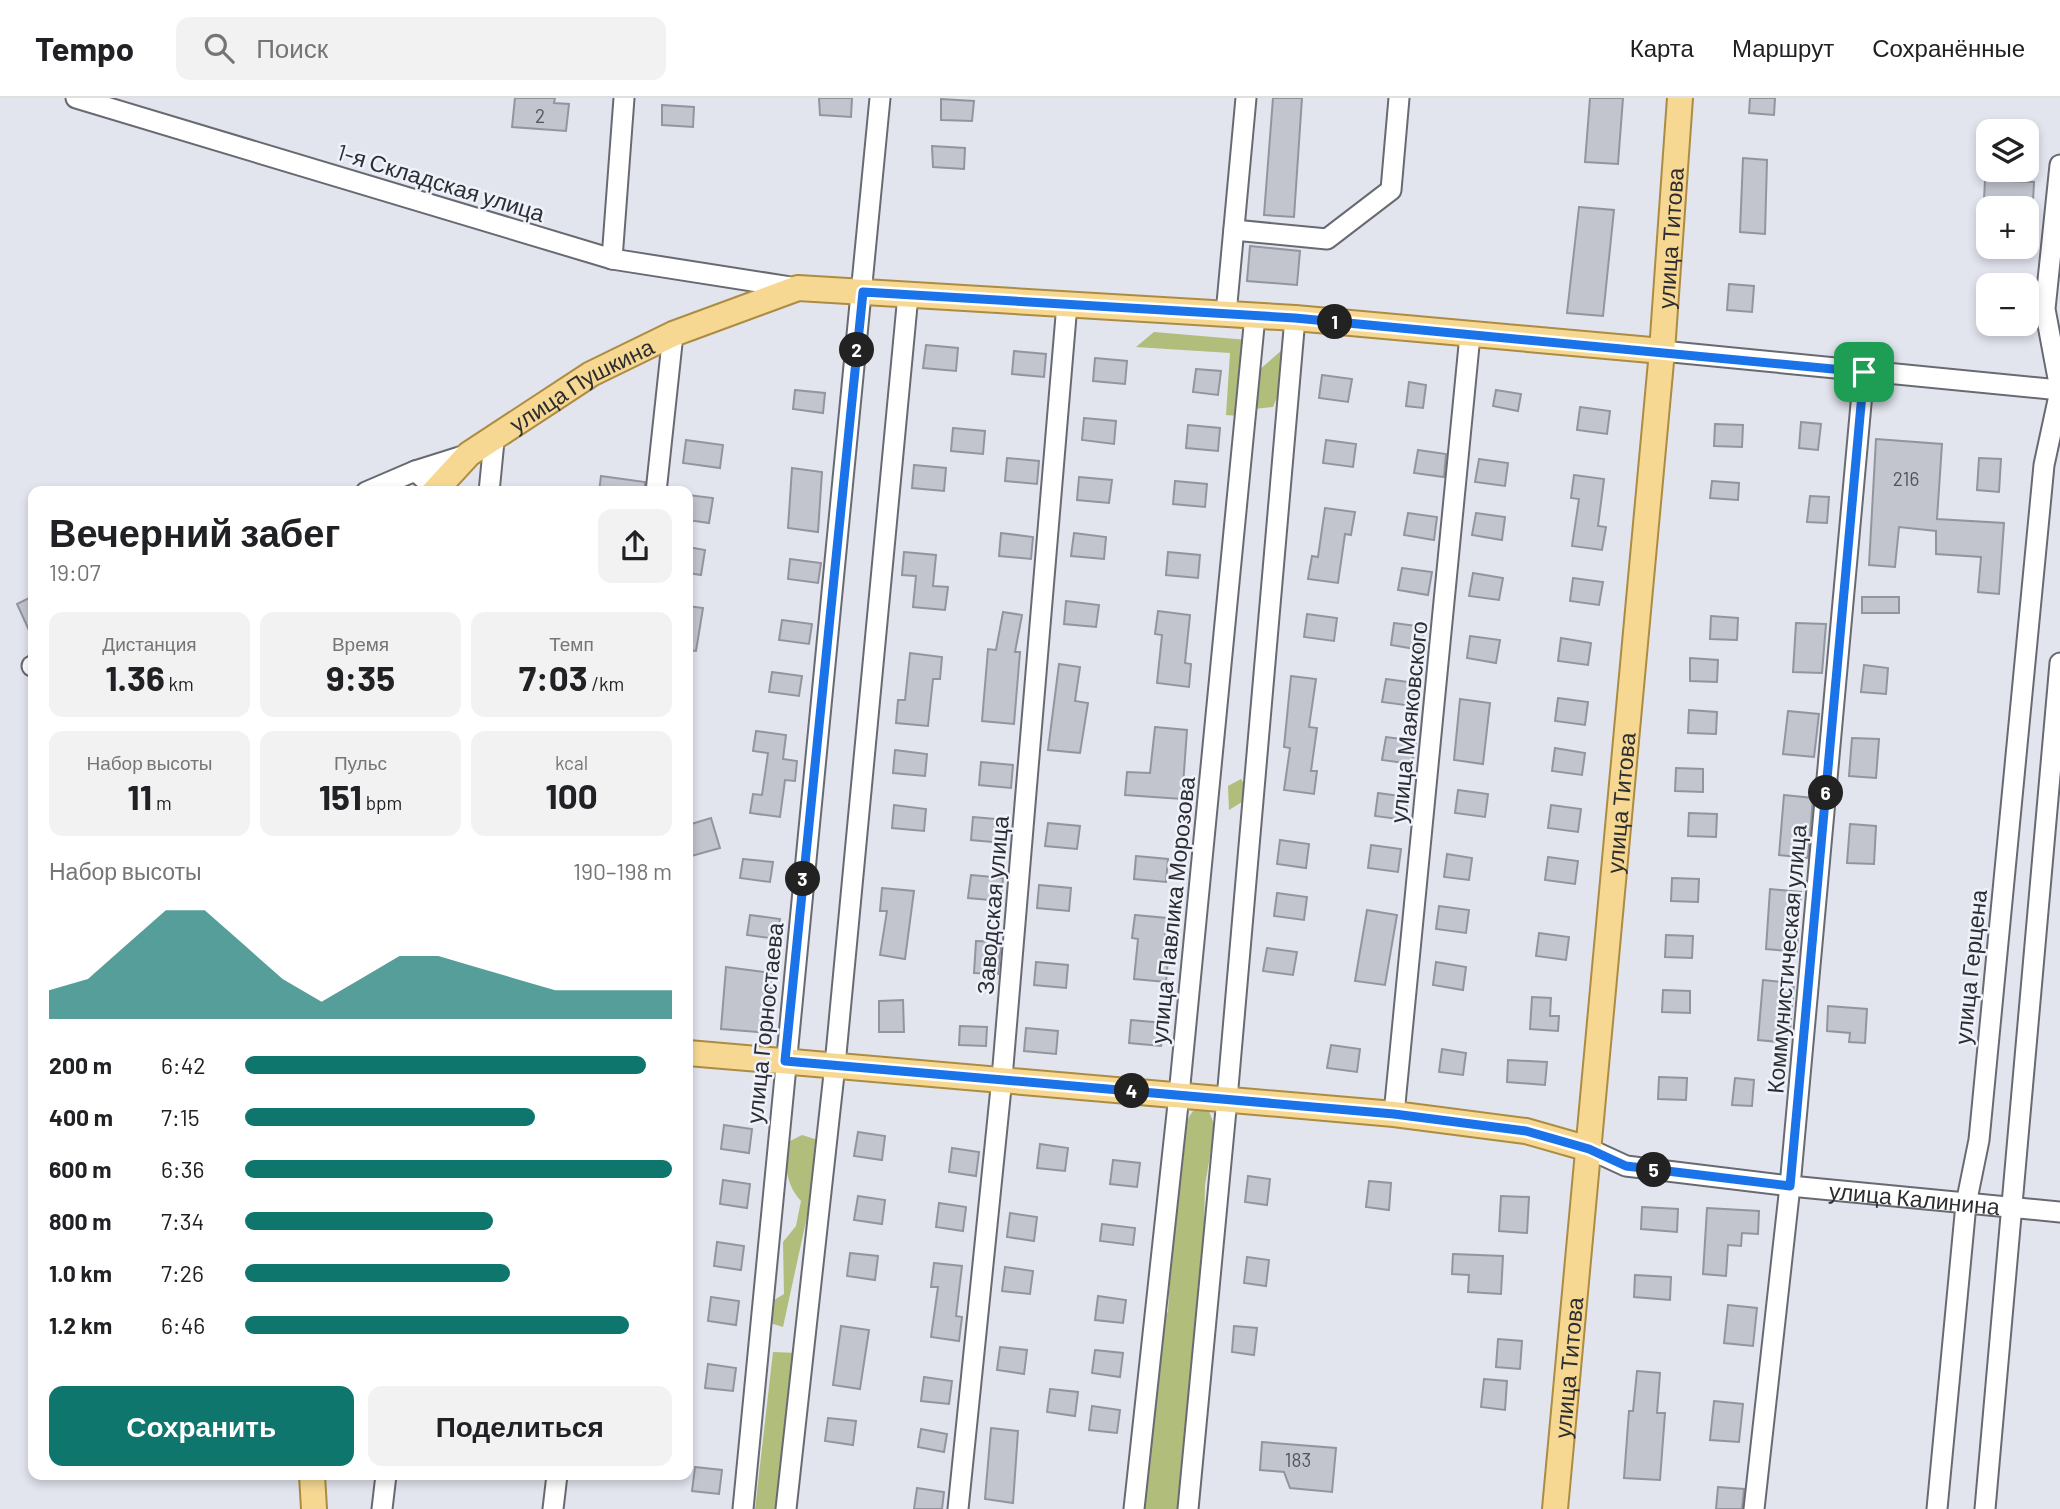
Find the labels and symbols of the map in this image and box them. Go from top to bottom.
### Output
house number: 2 [535,104,545,127]
street label: 1-я Складская улица [334,137,549,227]
street label: улица Титова [1651,166,1689,310]
pin: 1 [1318,304,1352,340]
street label: улица Пушкина [504,332,658,438]
pin: 2 [840,332,874,368]
pin [1834,342,1894,402]
house number: 216 [1893,467,1919,490]
street label: улица Маяковского [1383,620,1433,824]
street label: улица Титова [1600,731,1641,875]
street label: улица Павлика Морозова [1144,775,1200,1045]
pin: 6 [1808,776,1843,810]
street label: Заводская улица [970,814,1014,996]
street label: Коммунистическая улица [1760,823,1812,1095]
pin: 3 [786,862,820,896]
street label: улица Герцена [1948,888,1992,1046]
street label: улица Горностаева [740,921,788,1125]
pin: 4 [1114,1074,1150,1108]
pin: 5 [1636,1152,1672,1188]
street label: улица Калинина [1828,1176,2001,1220]
street label: улица Титова [1548,1296,1589,1439]
house number: 183 [1285,1448,1311,1471]

